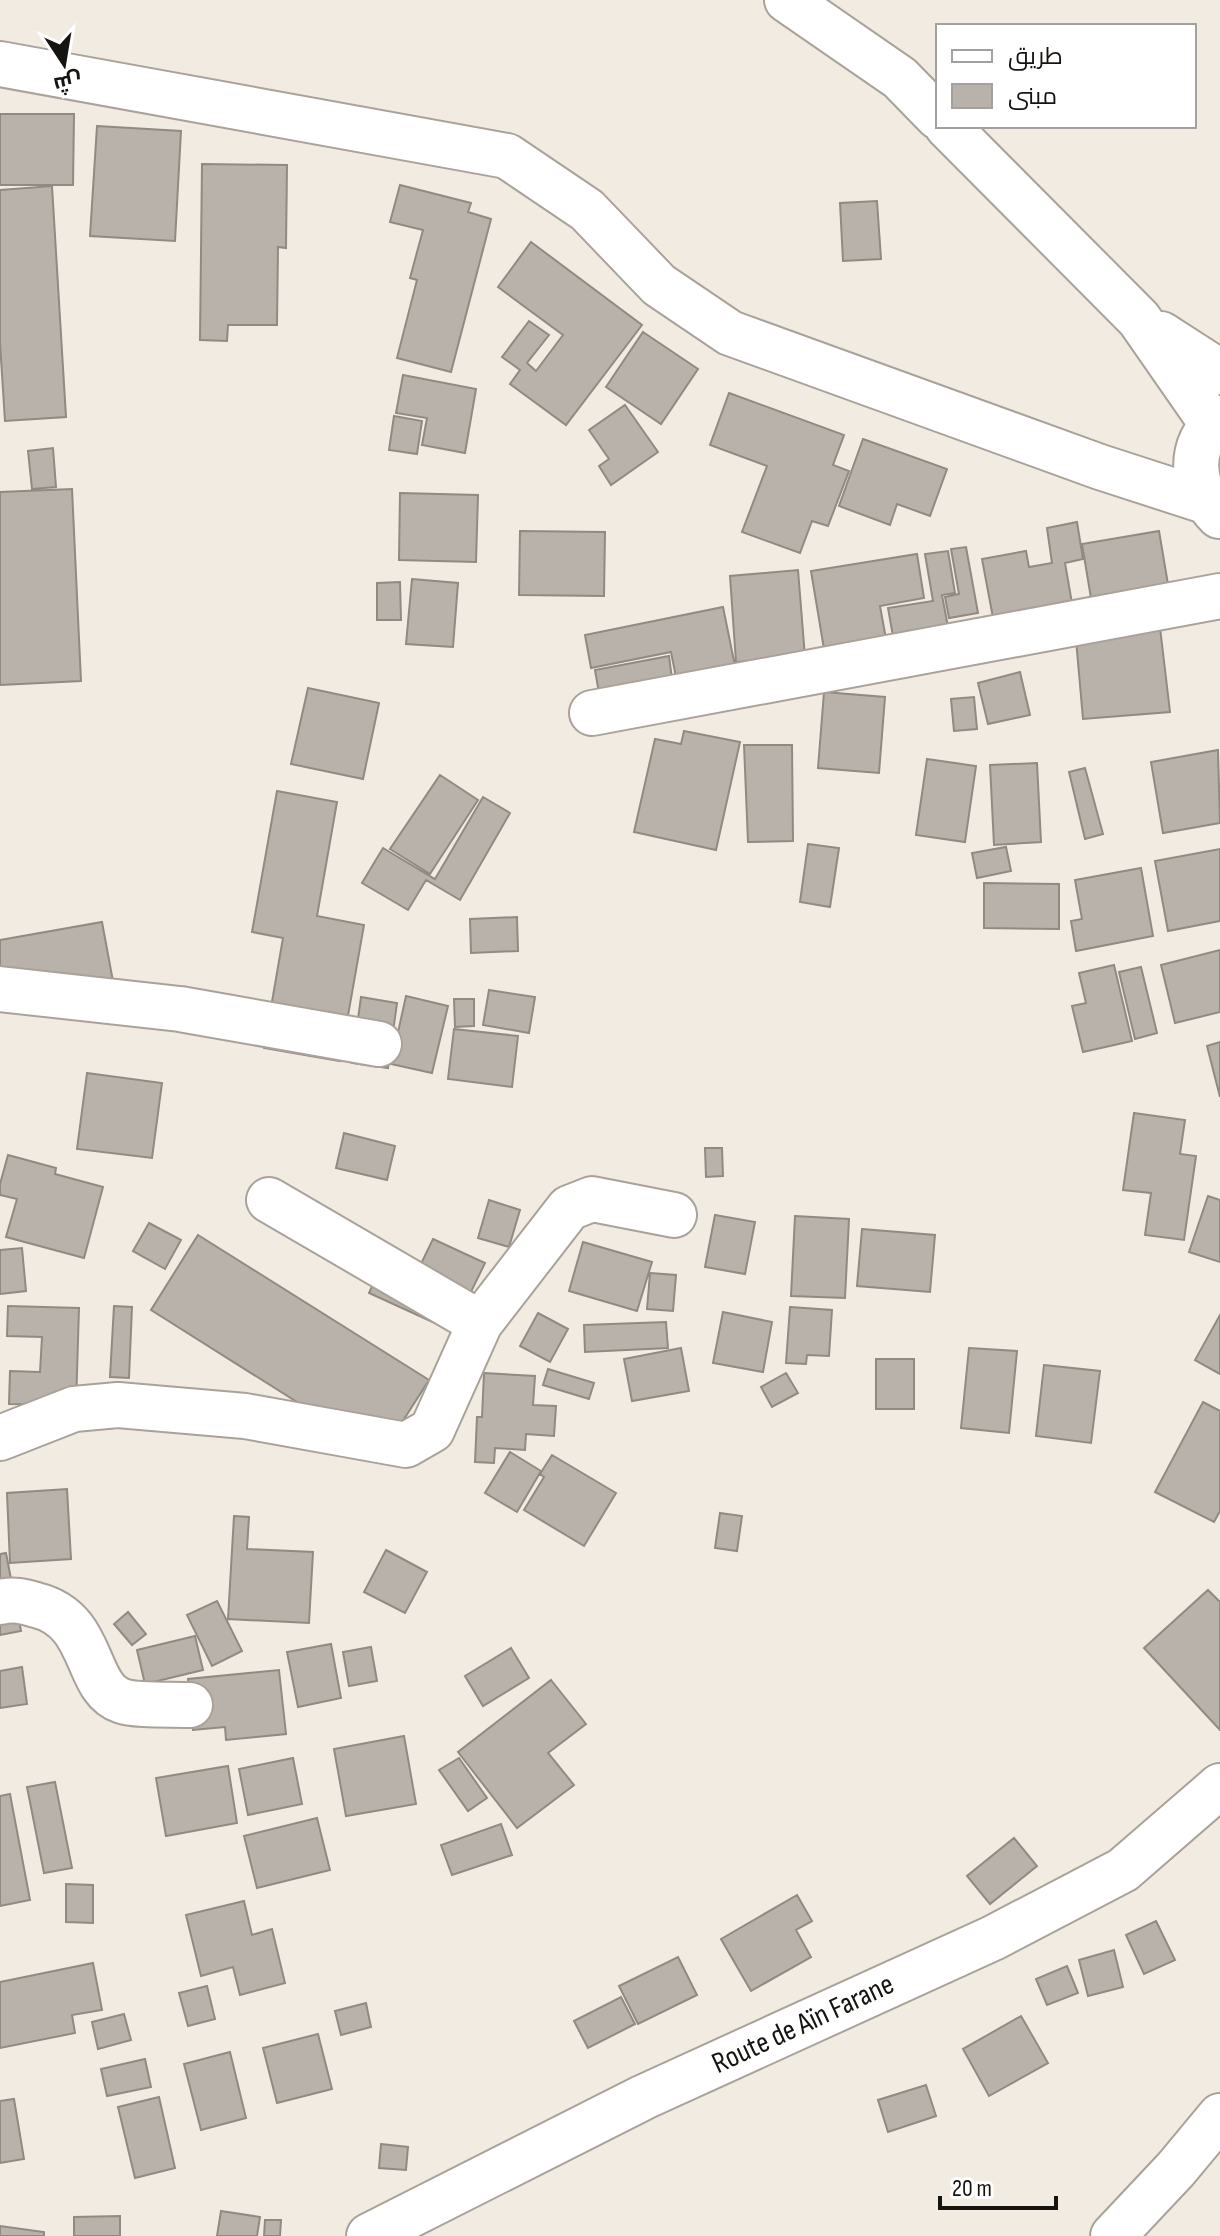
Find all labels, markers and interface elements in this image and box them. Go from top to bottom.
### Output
north arrow [24,24,104,104]
legend [936,24,1196,128]
text: طريق [1008,42,1063,71]
text: ش [51,66,84,98]
text: مبنى [1008,82,1057,111]
street label: Route de Aïn Farane [706,1966,900,2082]
scale bar [940,2160,1056,2210]
text: 20 m [952,2174,992,2203]

